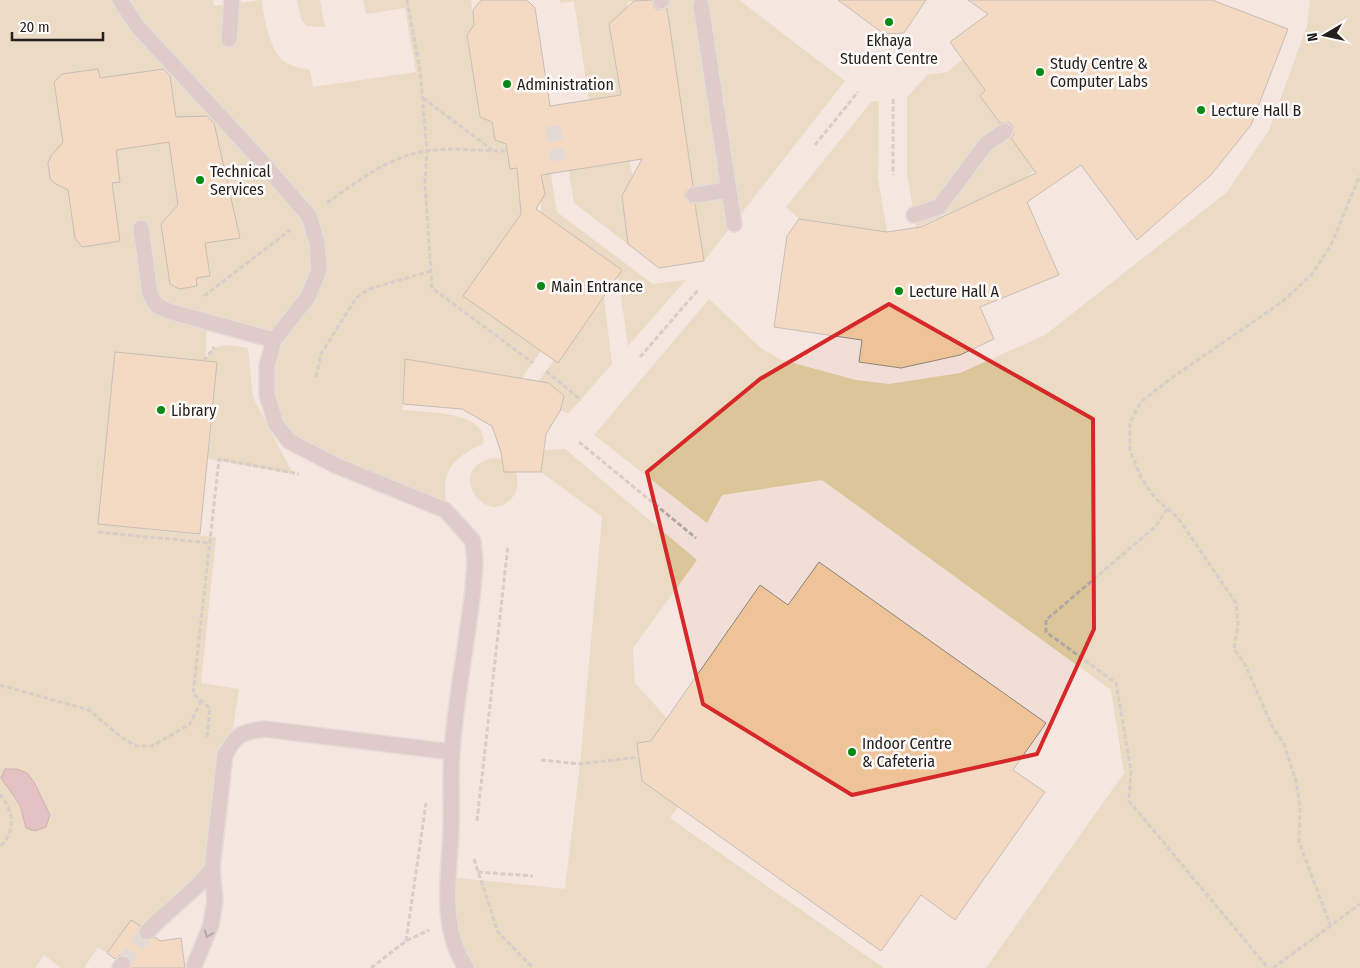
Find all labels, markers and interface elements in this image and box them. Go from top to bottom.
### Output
scale bar [12,10,104,42]
north arrow [1300,10,1350,60]
marker: Ekhaya Student Centre [883,16,895,28]
text: 20 m [20,18,50,36]
place label: Ekhaya Student Centre [840,31,938,68]
text: N [1304,31,1322,42]
place label: Study Centre & Computer Labs [1050,54,1148,91]
marker: Study Centre & Computer Labs [1034,66,1046,78]
place label: Administration [517,75,614,94]
marker: Administration [501,78,513,90]
place label: Lecture Hall B [1211,101,1301,120]
marker: Lecture Hall B [1195,104,1207,116]
place label: Technical Services [210,162,271,199]
marker: Technical Services [194,174,206,186]
place label: Main Entrance [551,277,643,296]
marker: Main Entrance [535,280,547,292]
place label: Lecture Hall A [909,282,999,301]
marker: Lecture Hall A [893,285,905,297]
place label: Library [171,401,217,420]
marker: Library [155,404,167,416]
place label: Indoor Centre & Cafeteria [862,734,952,771]
marker: Indoor Centre & Cafeteria [846,746,858,758]
one-way arrow [204,929,214,938]

